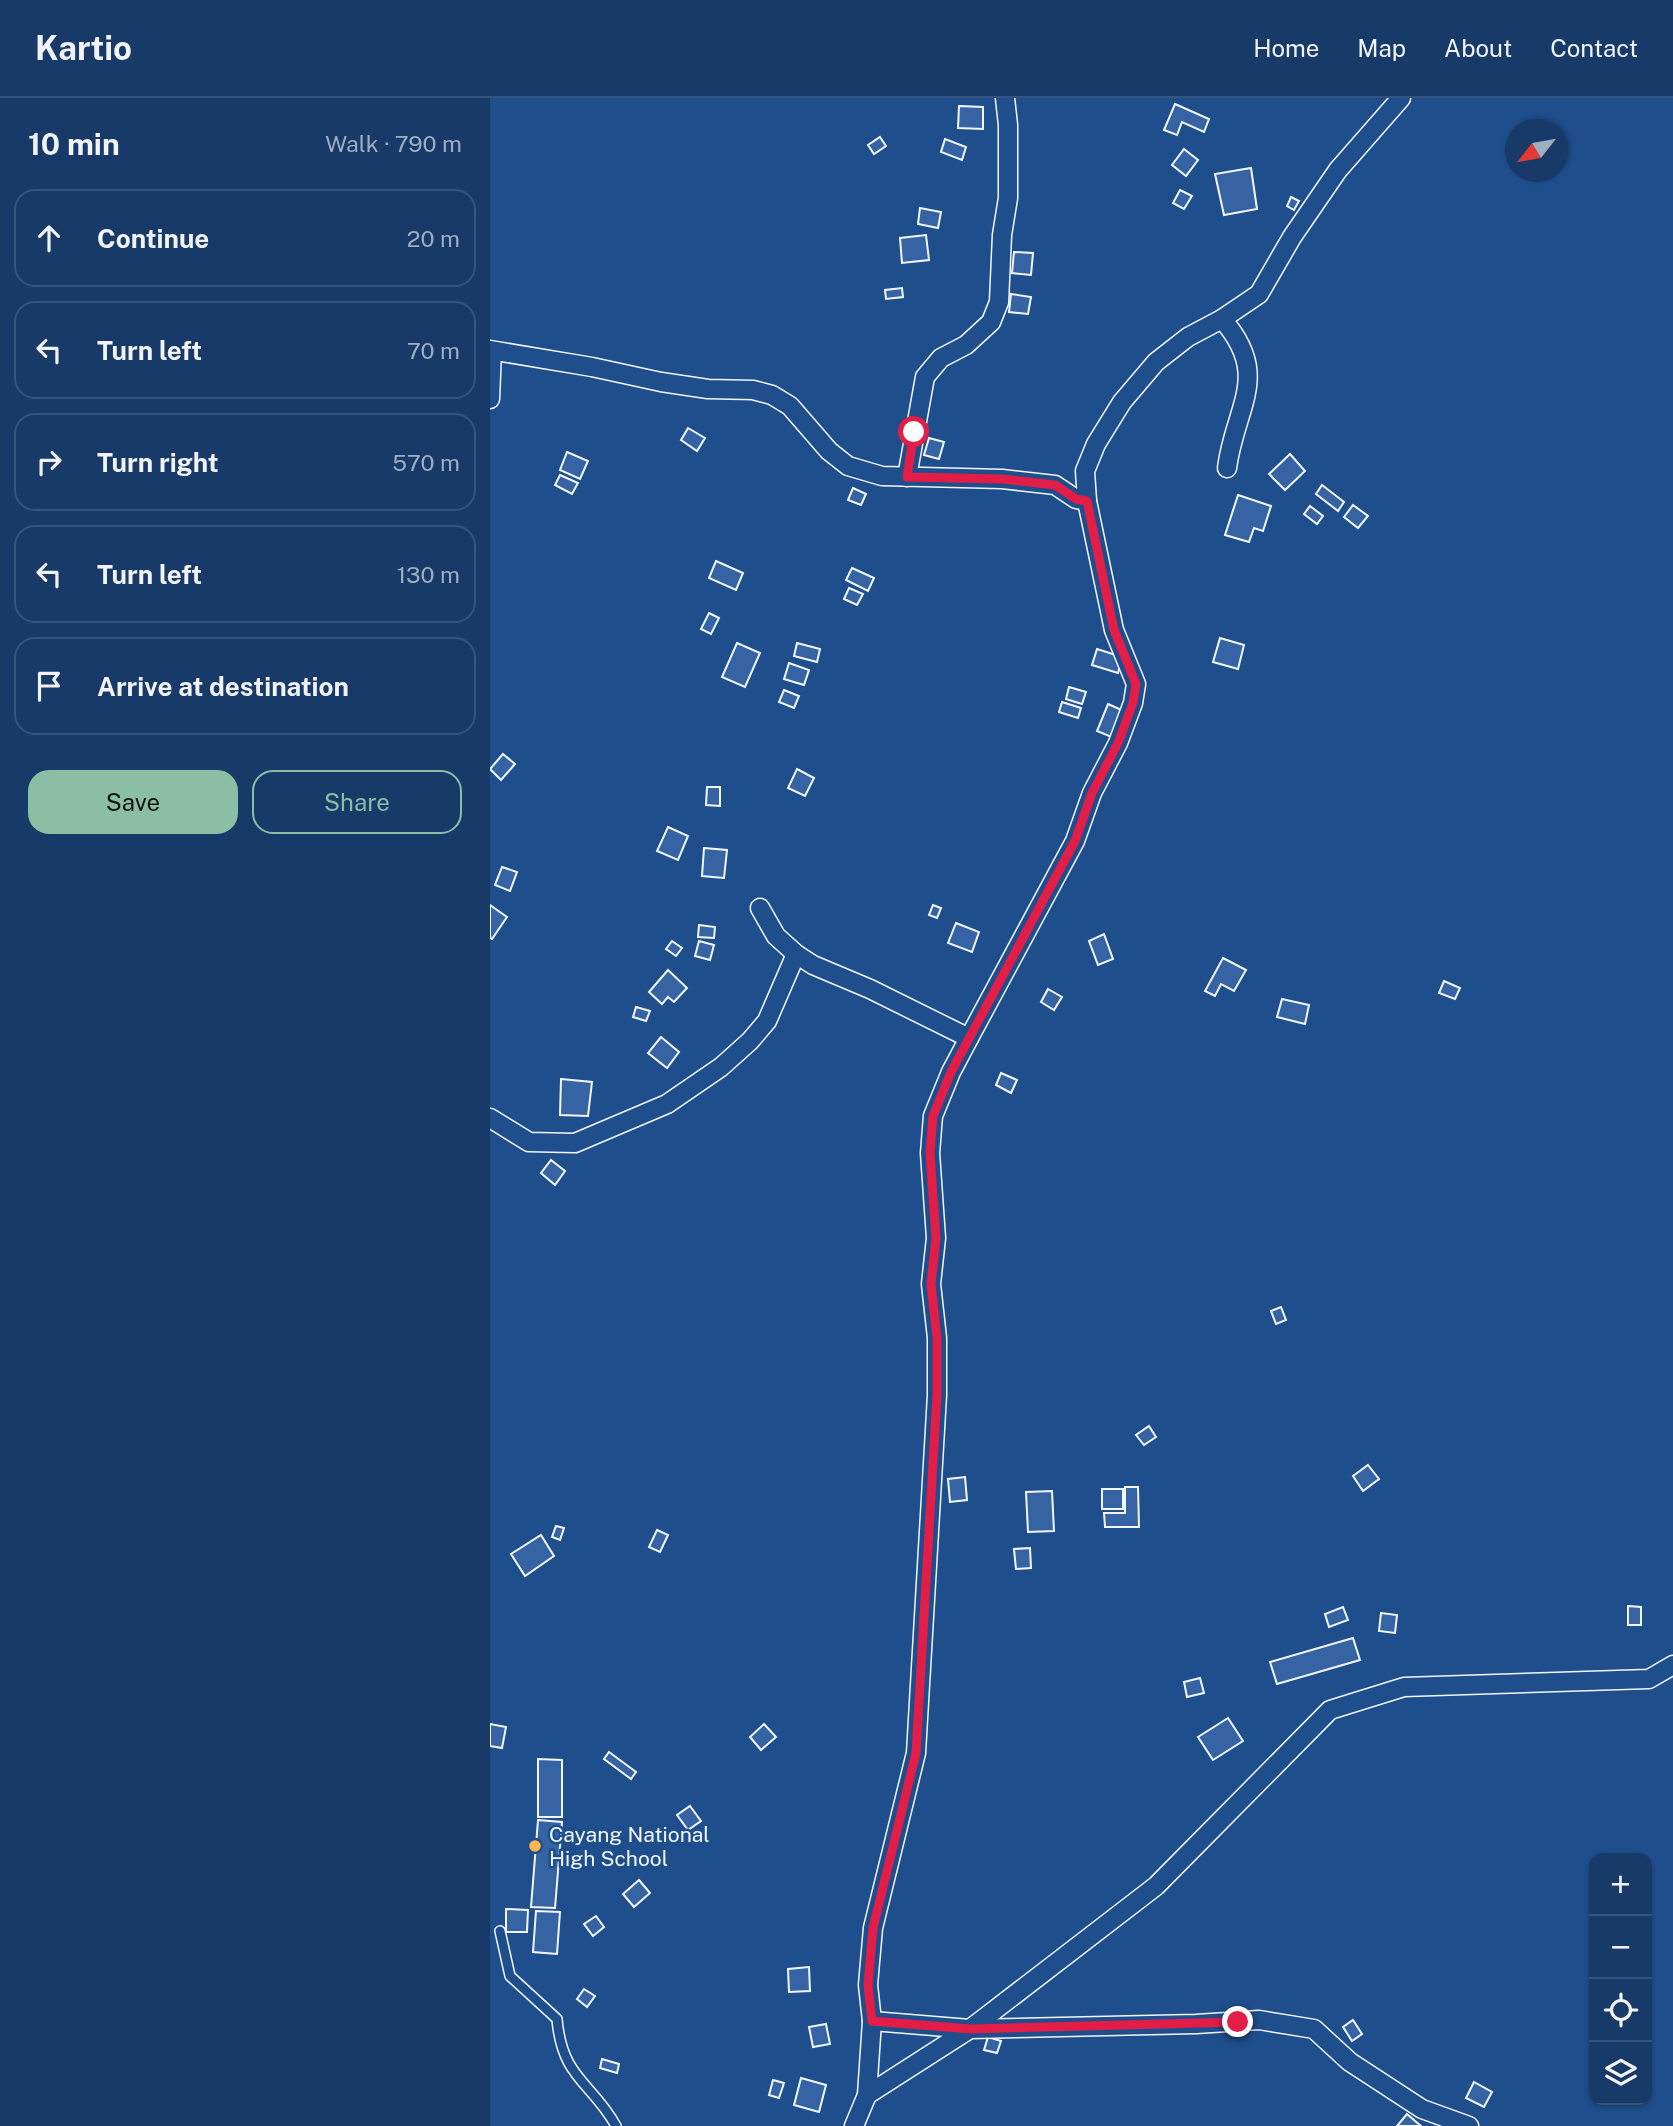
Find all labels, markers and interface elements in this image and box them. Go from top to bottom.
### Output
text: Kartio [35,29,132,67]
text: Home [1253,34,1319,62]
text: Map [1357,34,1406,62]
text: About [1444,34,1512,62]
text: Contact [1550,34,1638,62]
north arrow [1505,119,1568,182]
text: 10 min [28,126,120,162]
text: Walk · 790 m [325,130,462,157]
icon: ahead [30,219,68,257]
text: Continue [97,223,209,254]
text: 20 m [407,225,460,252]
icon: left [30,331,68,369]
text: Turn left [97,335,202,366]
text: 70 m [407,337,460,364]
route start [898,416,929,447]
icon: right [30,443,68,481]
text: Turn right [97,447,219,478]
text: 570 m [392,449,460,476]
icon: left [30,555,68,593]
text: Turn left [97,559,202,590]
text: 130 m [397,561,460,588]
icon: arrive [30,667,68,705]
text: Arrive at destination [97,671,349,702]
button: Save [28,770,238,834]
button: Share [252,770,462,834]
place label: Cayang National High School [549,1822,710,1871]
marker: Cayang National High School [527,1838,543,1854]
map controls [1589,1853,1652,2105]
button: + [1589,1853,1652,1916]
button: − [1589,1916,1652,1979]
button: locate [1589,1979,1652,2042]
route end [1222,2006,1253,2037]
button: layers [1589,2042,1652,2105]

